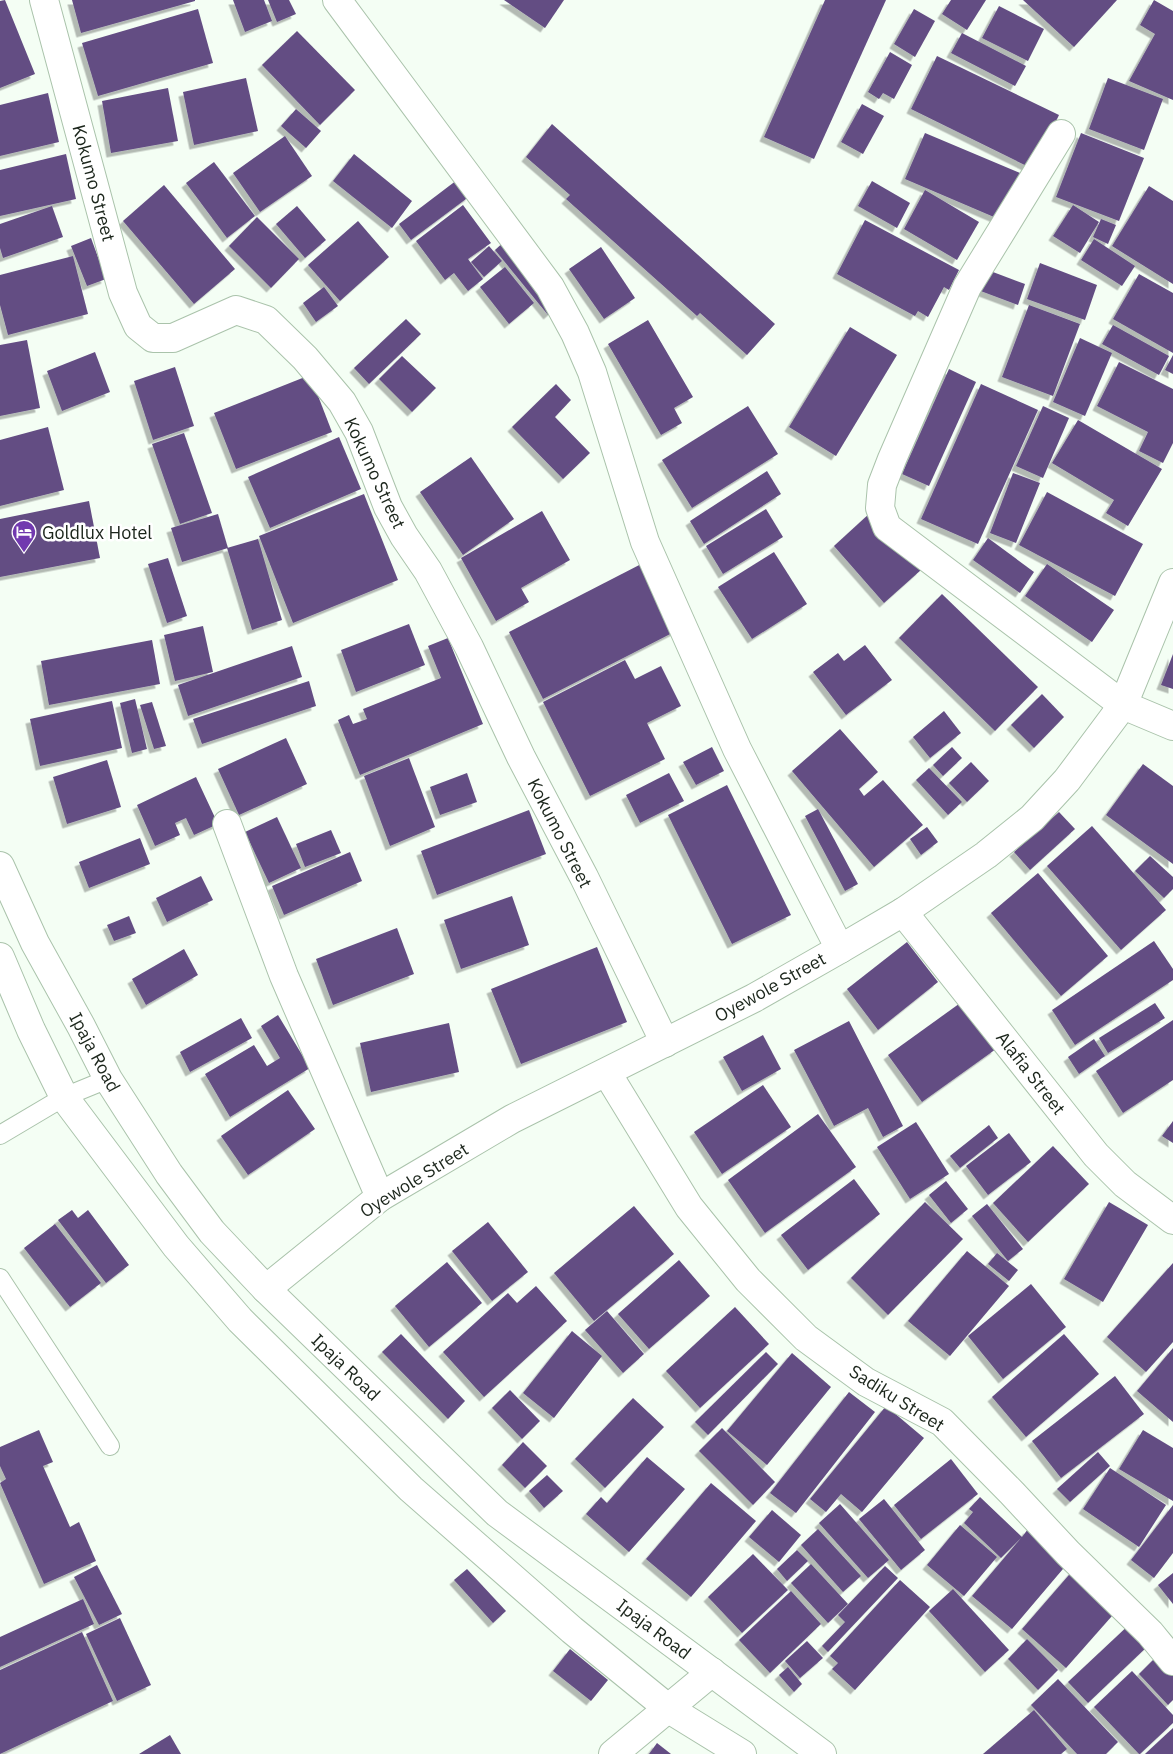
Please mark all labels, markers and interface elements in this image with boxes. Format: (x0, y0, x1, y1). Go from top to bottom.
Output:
street label: Kokumo Street (67, 122, 121, 244)
street label: Kokumo Street (339, 414, 411, 532)
hotel icon: Goldlux Hotel (11, 519, 37, 553)
place label: Goldlux Hotel (42, 521, 152, 544)
street label: Kokumo Street (523, 774, 597, 892)
street label: Oyewole Street (710, 947, 830, 1027)
street label: Ipaja Road (64, 1008, 126, 1096)
street label: Alafia Street (991, 1027, 1071, 1119)
street label: Oyewole Street (355, 1137, 473, 1223)
street label: Ipaja Road (307, 1329, 385, 1405)
street label: Sadiku Street (845, 1360, 949, 1436)
street label: Ipaja Road (612, 1594, 696, 1664)

